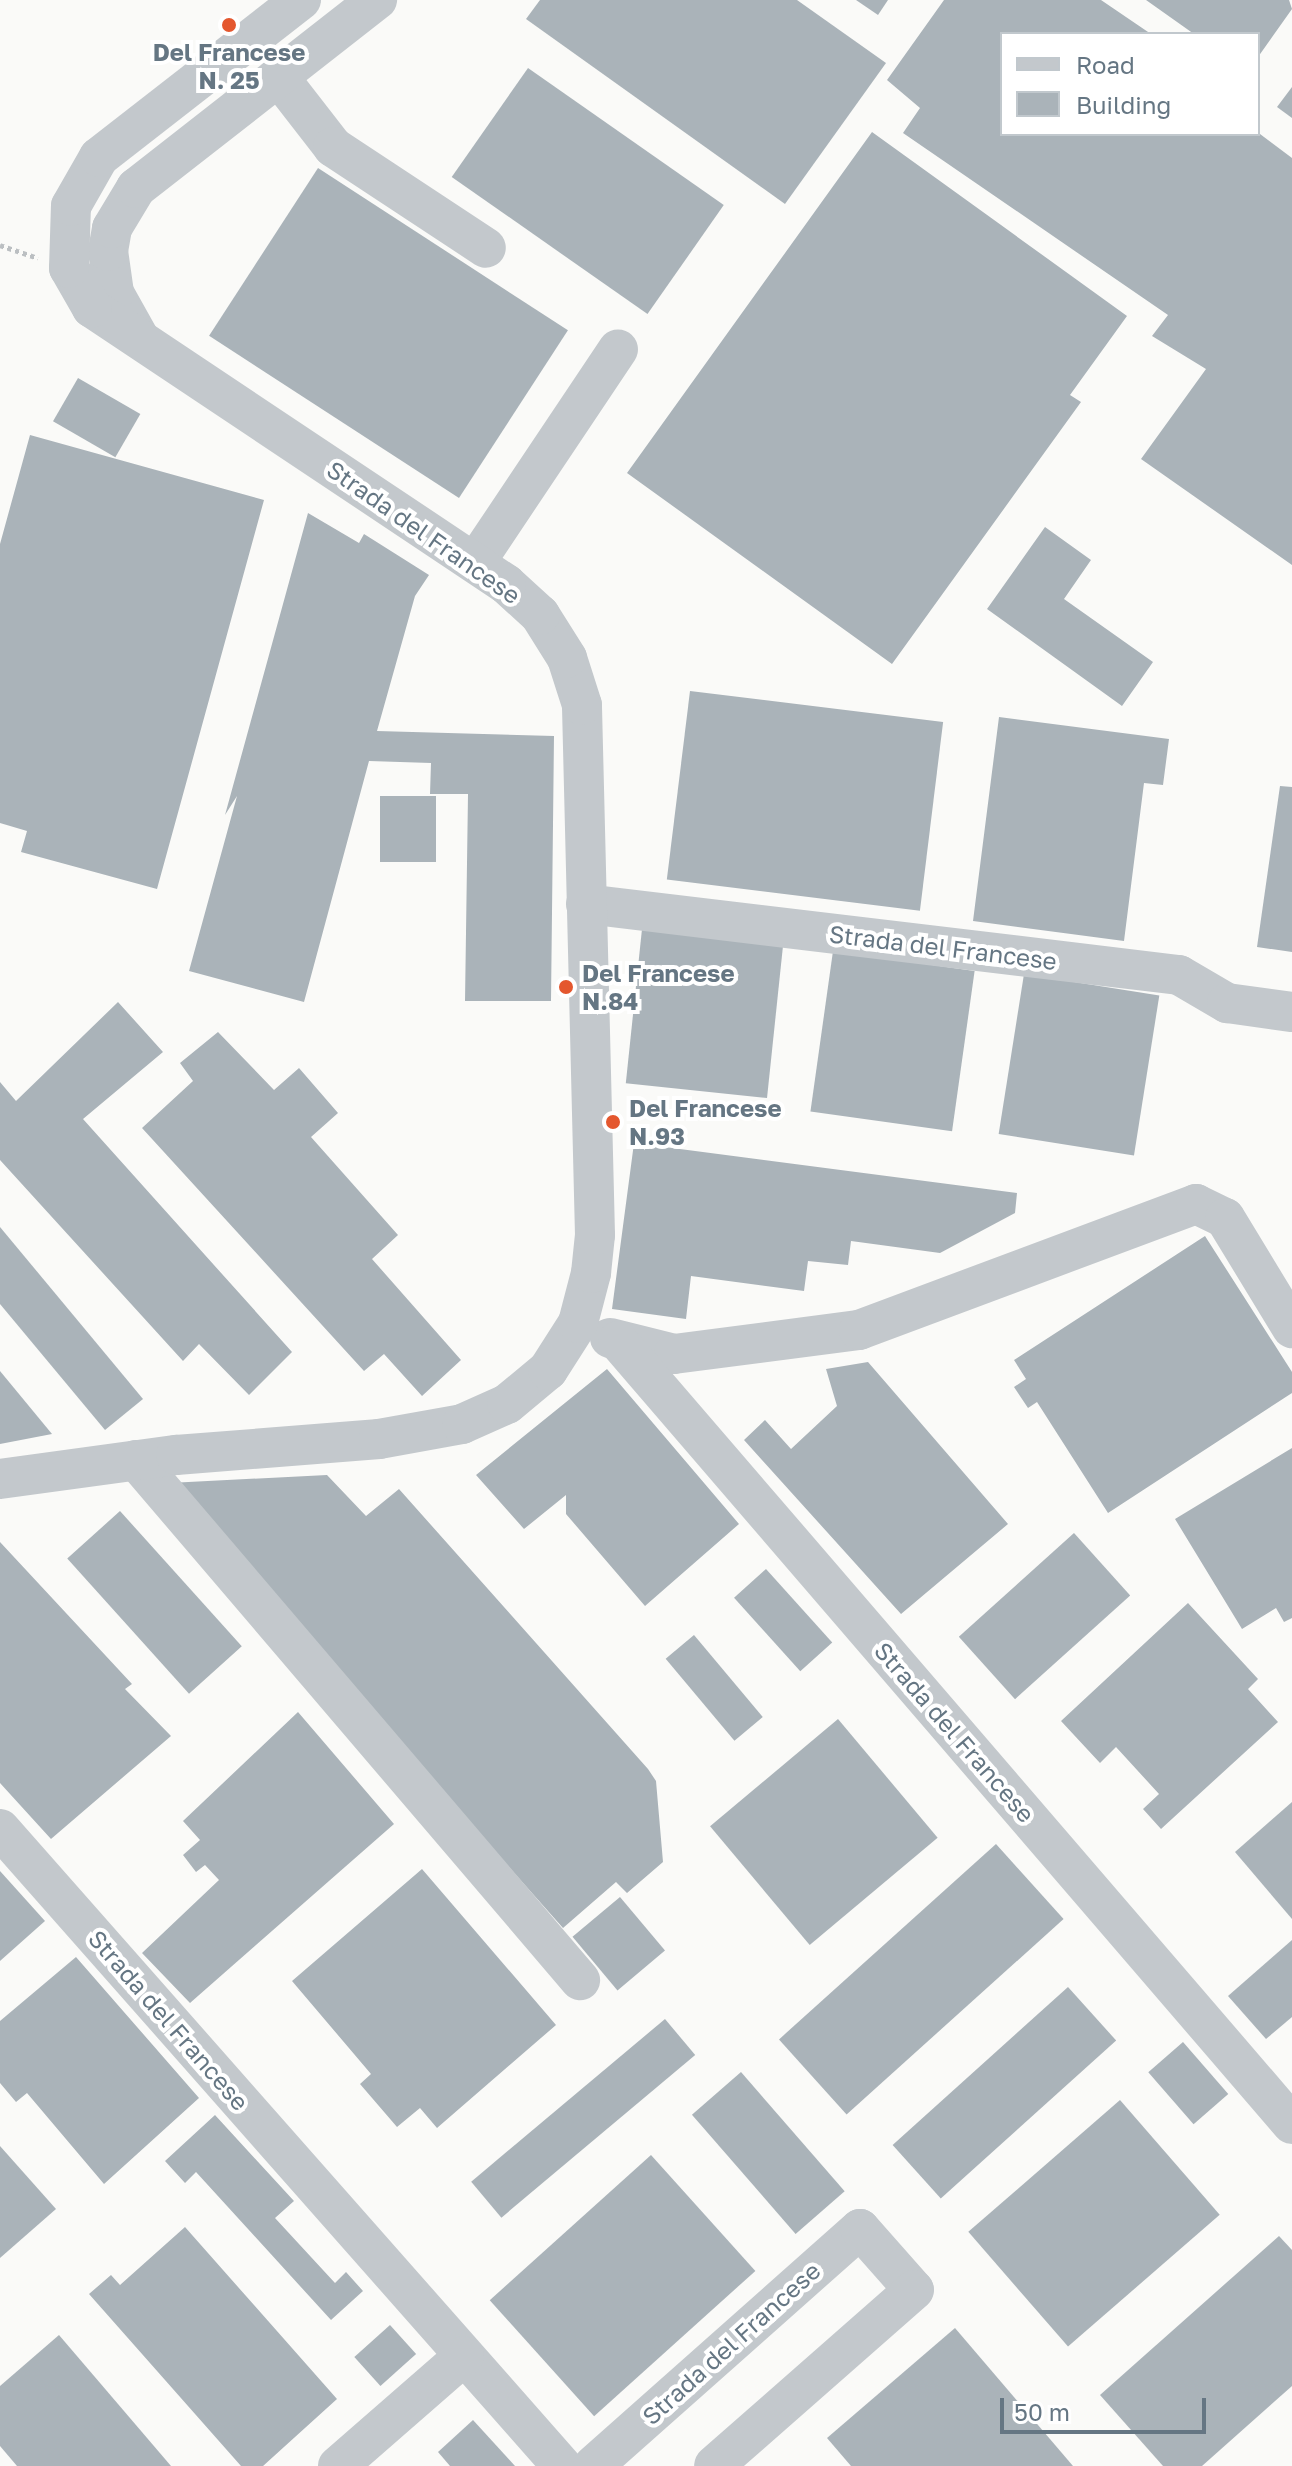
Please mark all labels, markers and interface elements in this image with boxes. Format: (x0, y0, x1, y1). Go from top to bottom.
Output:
marker: Del Francese N. 25 (220, 16, 238, 34)
legend (1000, 32, 1260, 136)
place label: Del Francese N. 25 (153, 38, 305, 94)
text: Road (1076, 50, 1135, 79)
text: Building (1076, 90, 1171, 119)
street label: Strada del Francese (322, 454, 526, 610)
street label: Strada del Francese (827, 919, 1059, 975)
place label: Del Francese N.84 (582, 959, 735, 1015)
marker: Del Francese N.84 (557, 978, 575, 996)
place label: Del Francese N.93 (629, 1094, 782, 1150)
marker: Del Francese N.93 (604, 1113, 622, 1131)
street label: Strada del Francese (869, 1636, 1041, 1828)
street label: Strada del Francese (83, 1924, 255, 2116)
street label: Strada del Francese (636, 2256, 826, 2430)
scale bar (1004, 2382, 1210, 2432)
text: 50 m (1014, 2397, 1070, 2426)

